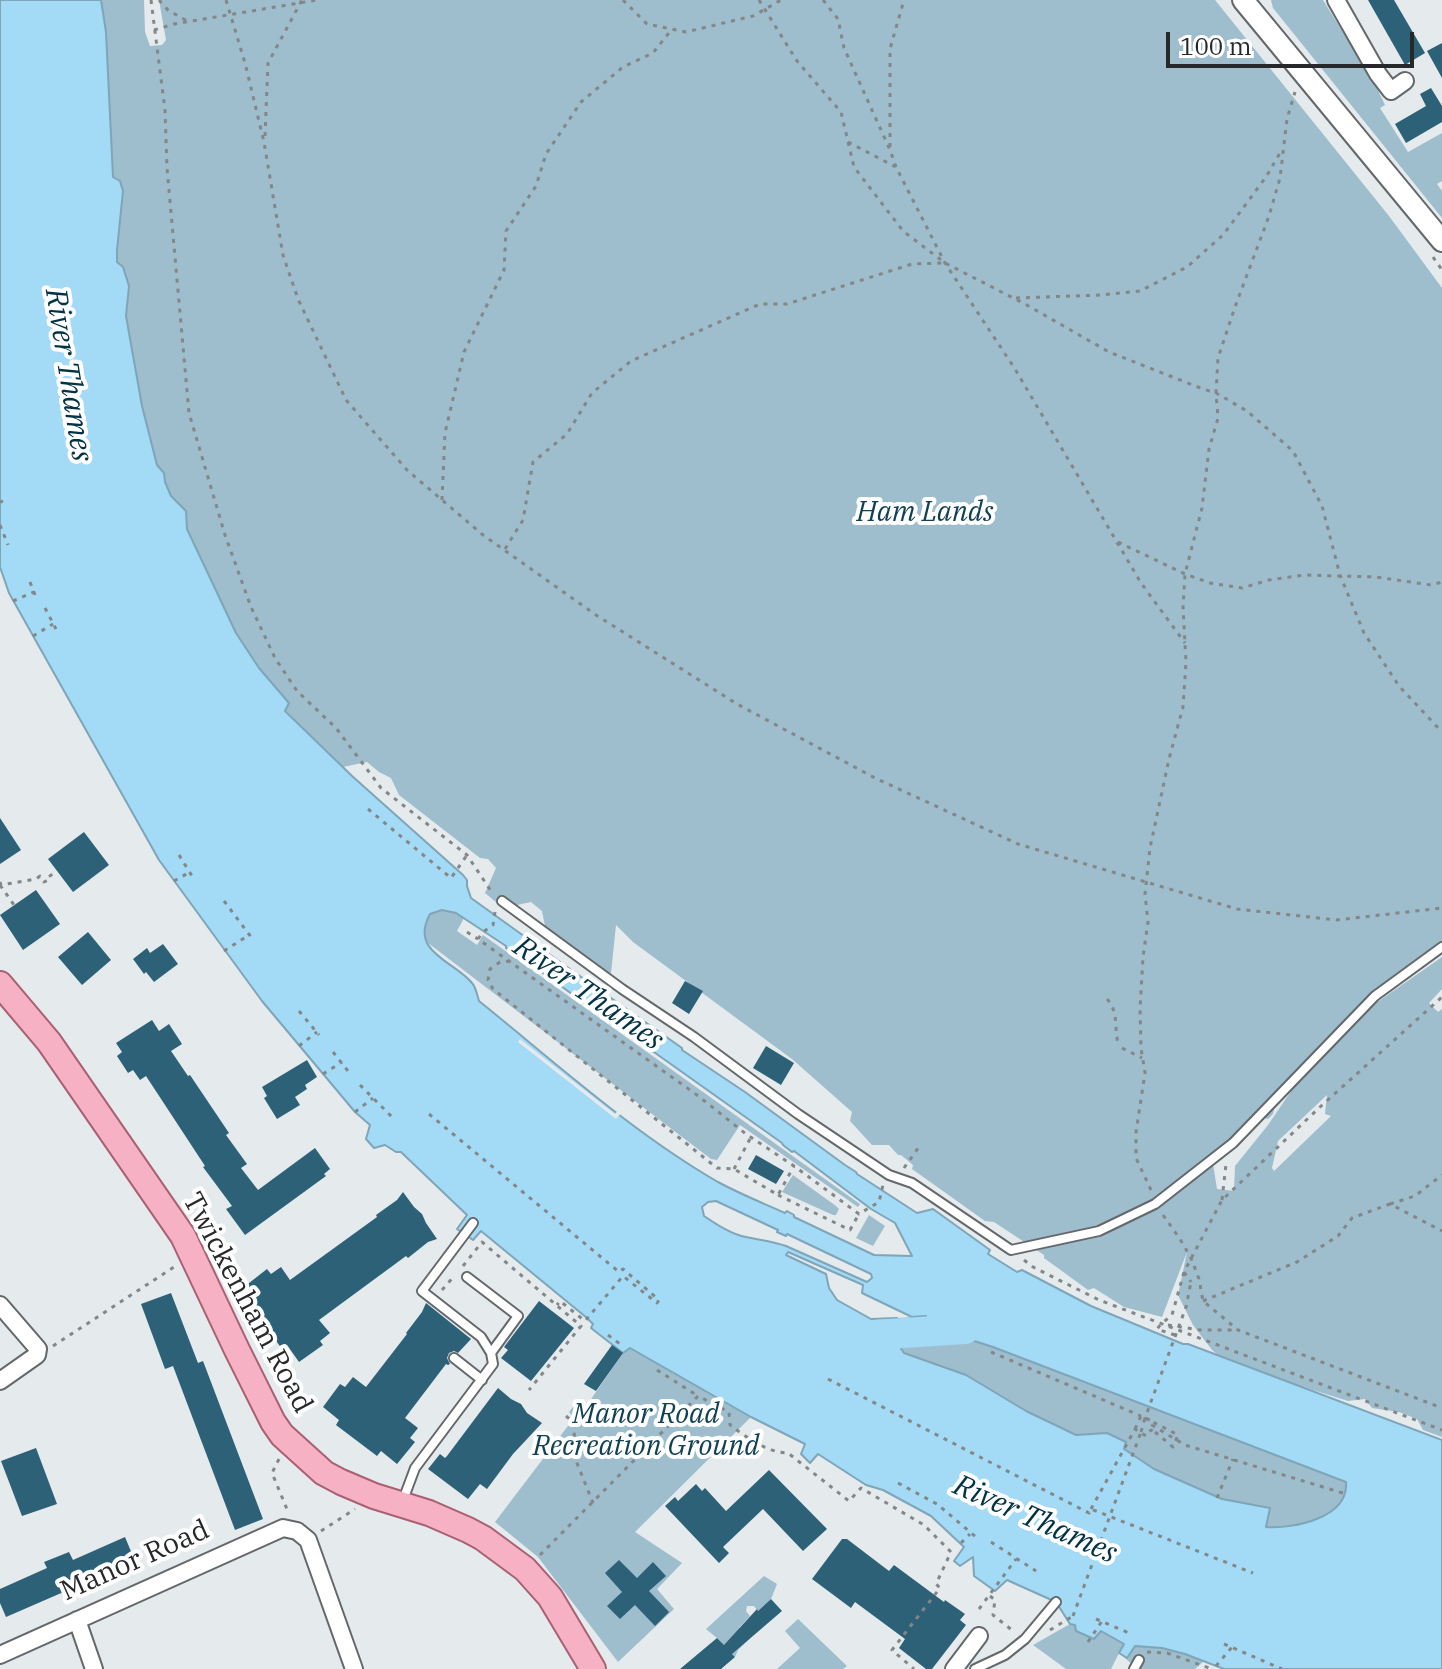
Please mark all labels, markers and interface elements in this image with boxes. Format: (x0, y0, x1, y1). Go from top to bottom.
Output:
scale bar (1170, 16, 1418, 66)
text: 100 m (1180, 30, 1252, 62)
water label: River Thames (37, 286, 99, 464)
park label: Ham Lands (857, 496, 993, 530)
water label: River Thames (506, 929, 670, 1059)
street label: Twickenham Road (175, 1187, 319, 1419)
park label: Manor Road Recreation Ground (533, 1398, 759, 1464)
water label: River Thames (948, 1468, 1122, 1572)
street label: Manor Road (56, 1513, 214, 1609)

